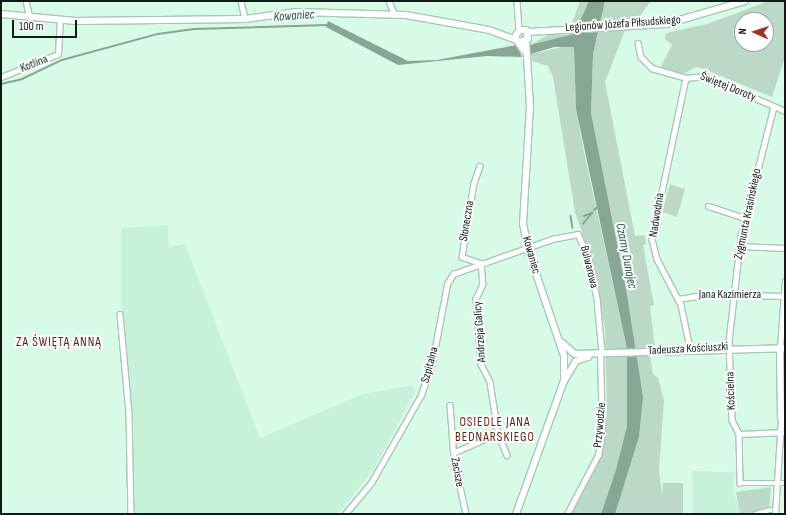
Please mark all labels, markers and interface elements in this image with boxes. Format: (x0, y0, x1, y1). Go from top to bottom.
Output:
water label: Kowaniec (273, 7, 315, 25)
scale bar (14, 12, 79, 38)
north arrow (734, 12, 774, 52)
street label: Legionów Józefa Piłsudskiego (565, 13, 681, 35)
text: 100 m (19, 19, 44, 34)
text: N (736, 28, 749, 35)
street label: Kotlina (18, 52, 50, 76)
street label: Świętej Doroty (698, 69, 758, 105)
street label: Zygmunta Krasińskiego (731, 167, 765, 261)
street label: Nadwodnia (646, 192, 668, 238)
street label: Słoneczna (457, 200, 477, 242)
water label: Czarny Dunajec (612, 222, 640, 290)
street label: Kowaniec (519, 235, 543, 275)
street label: Bulwarowa (577, 244, 601, 290)
street label: Jana Kazimierza (699, 288, 761, 302)
street label: Andrzeja Galicy (471, 301, 489, 363)
district label: ZA ŚWIĘTĄ ANNĄ (16, 334, 102, 350)
street label: Tadeusza Kościuszki (647, 340, 729, 358)
street label: Szpitalna (418, 345, 442, 385)
street label: Kościelna (723, 372, 739, 410)
street label: Przywodzie (591, 402, 609, 448)
district label: OSIEDLE JANA BEDNARSKIEGO (455, 415, 535, 446)
street label: Zacisze (447, 456, 467, 488)

